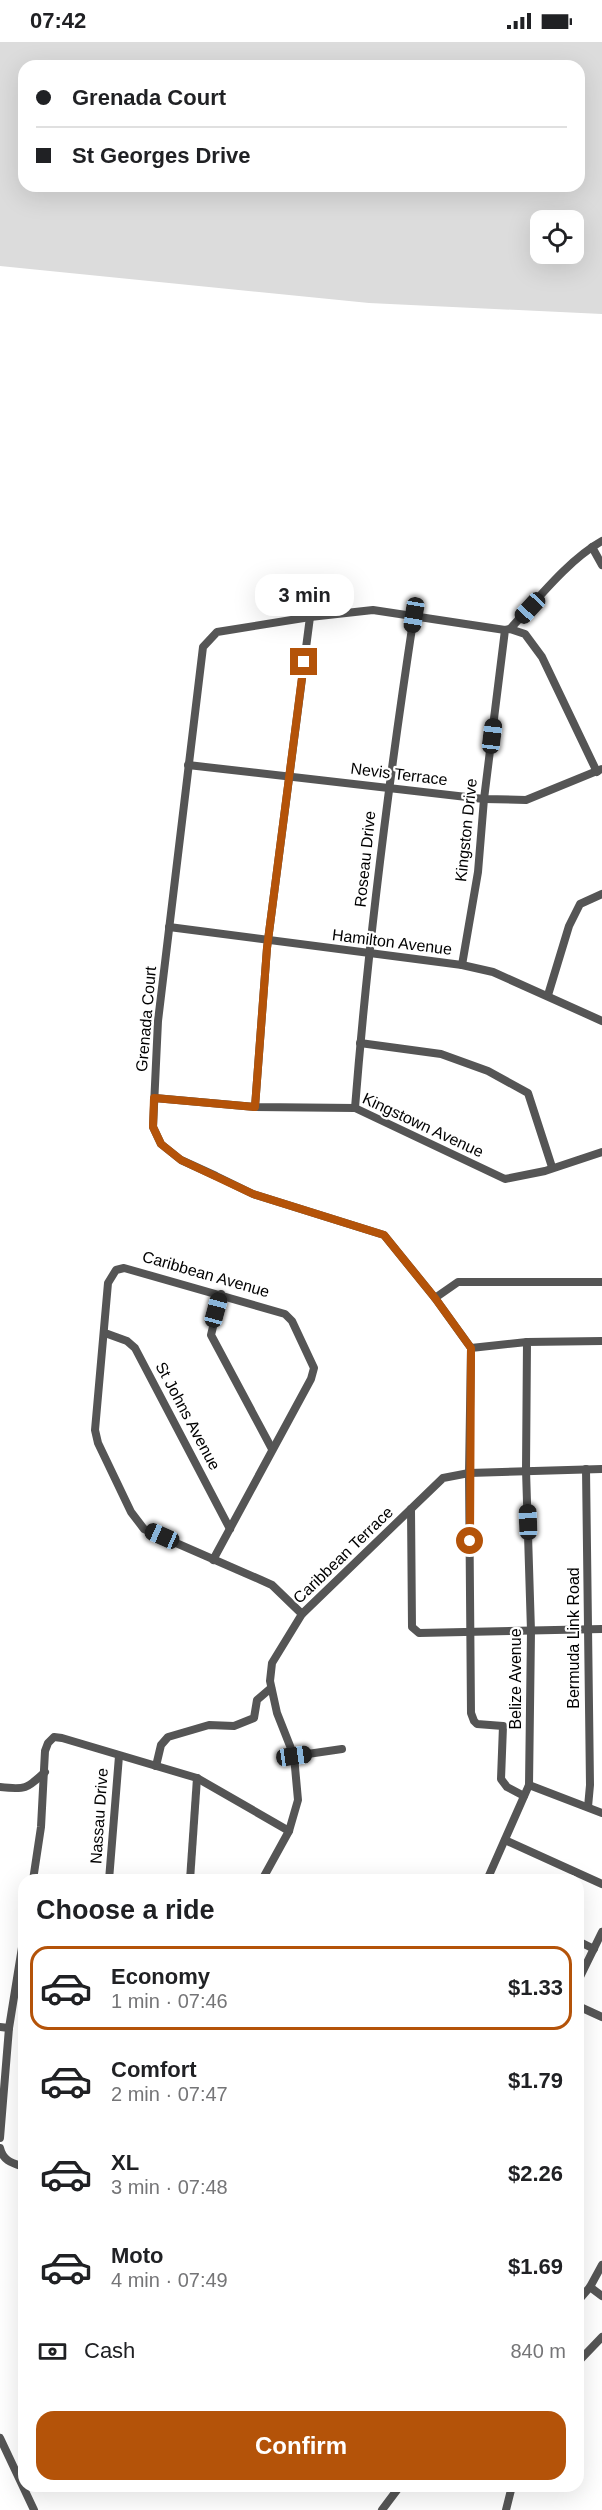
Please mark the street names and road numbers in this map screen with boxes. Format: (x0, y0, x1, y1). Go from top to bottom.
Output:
street label: Nevis Terrace (350, 760, 449, 788)
street label: Kingston Drive (452, 777, 480, 883)
street label: Roseau Drive (351, 810, 379, 908)
street label: Hamilton Avenue (331, 926, 453, 958)
street label: Grenada Court (133, 965, 159, 1072)
street label: Kingstown Avenue (360, 1090, 486, 1161)
street label: Caribbean Avenue (141, 1248, 272, 1300)
street label: St Johns Avenue (152, 1359, 224, 1473)
street label: Caribbean Terrace (290, 1503, 396, 1607)
street label: Bermuda Link Road (565, 1567, 582, 1709)
street label: Belize Avenue (507, 1628, 524, 1730)
street label: Nassau Drive (87, 1767, 111, 1864)

